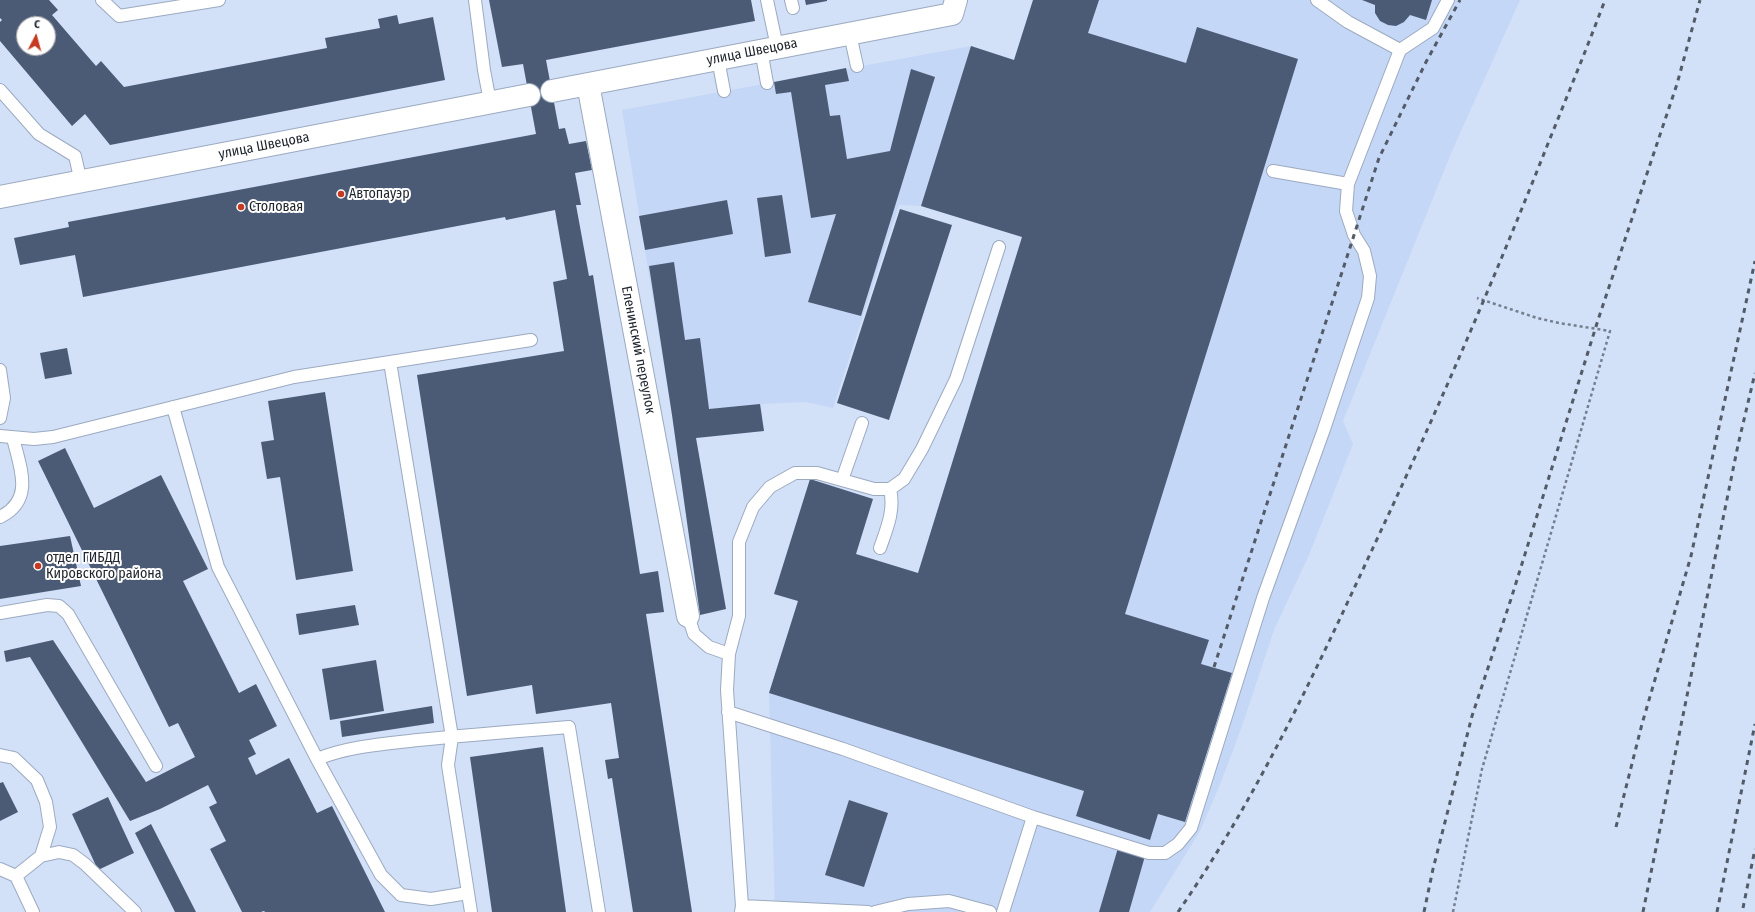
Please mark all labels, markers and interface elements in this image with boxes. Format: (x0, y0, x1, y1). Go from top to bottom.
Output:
north arrow (16, 16, 56, 56)
text: С (34, 18, 41, 31)
street label: улица Швецова (705, 35, 799, 69)
street label: улица Швецова (217, 129, 311, 163)
place label: Автопауэр (349, 186, 410, 202)
marker: Автопауэр (336, 189, 346, 199)
place label: Столовая (249, 199, 303, 215)
marker: Столовая (236, 202, 246, 212)
street label: Еленинский переулок (617, 285, 659, 415)
place label: отдел ГИБДД Кировского района (46, 550, 162, 582)
marker: отдел ГИБДД Кировского района (33, 561, 43, 571)

